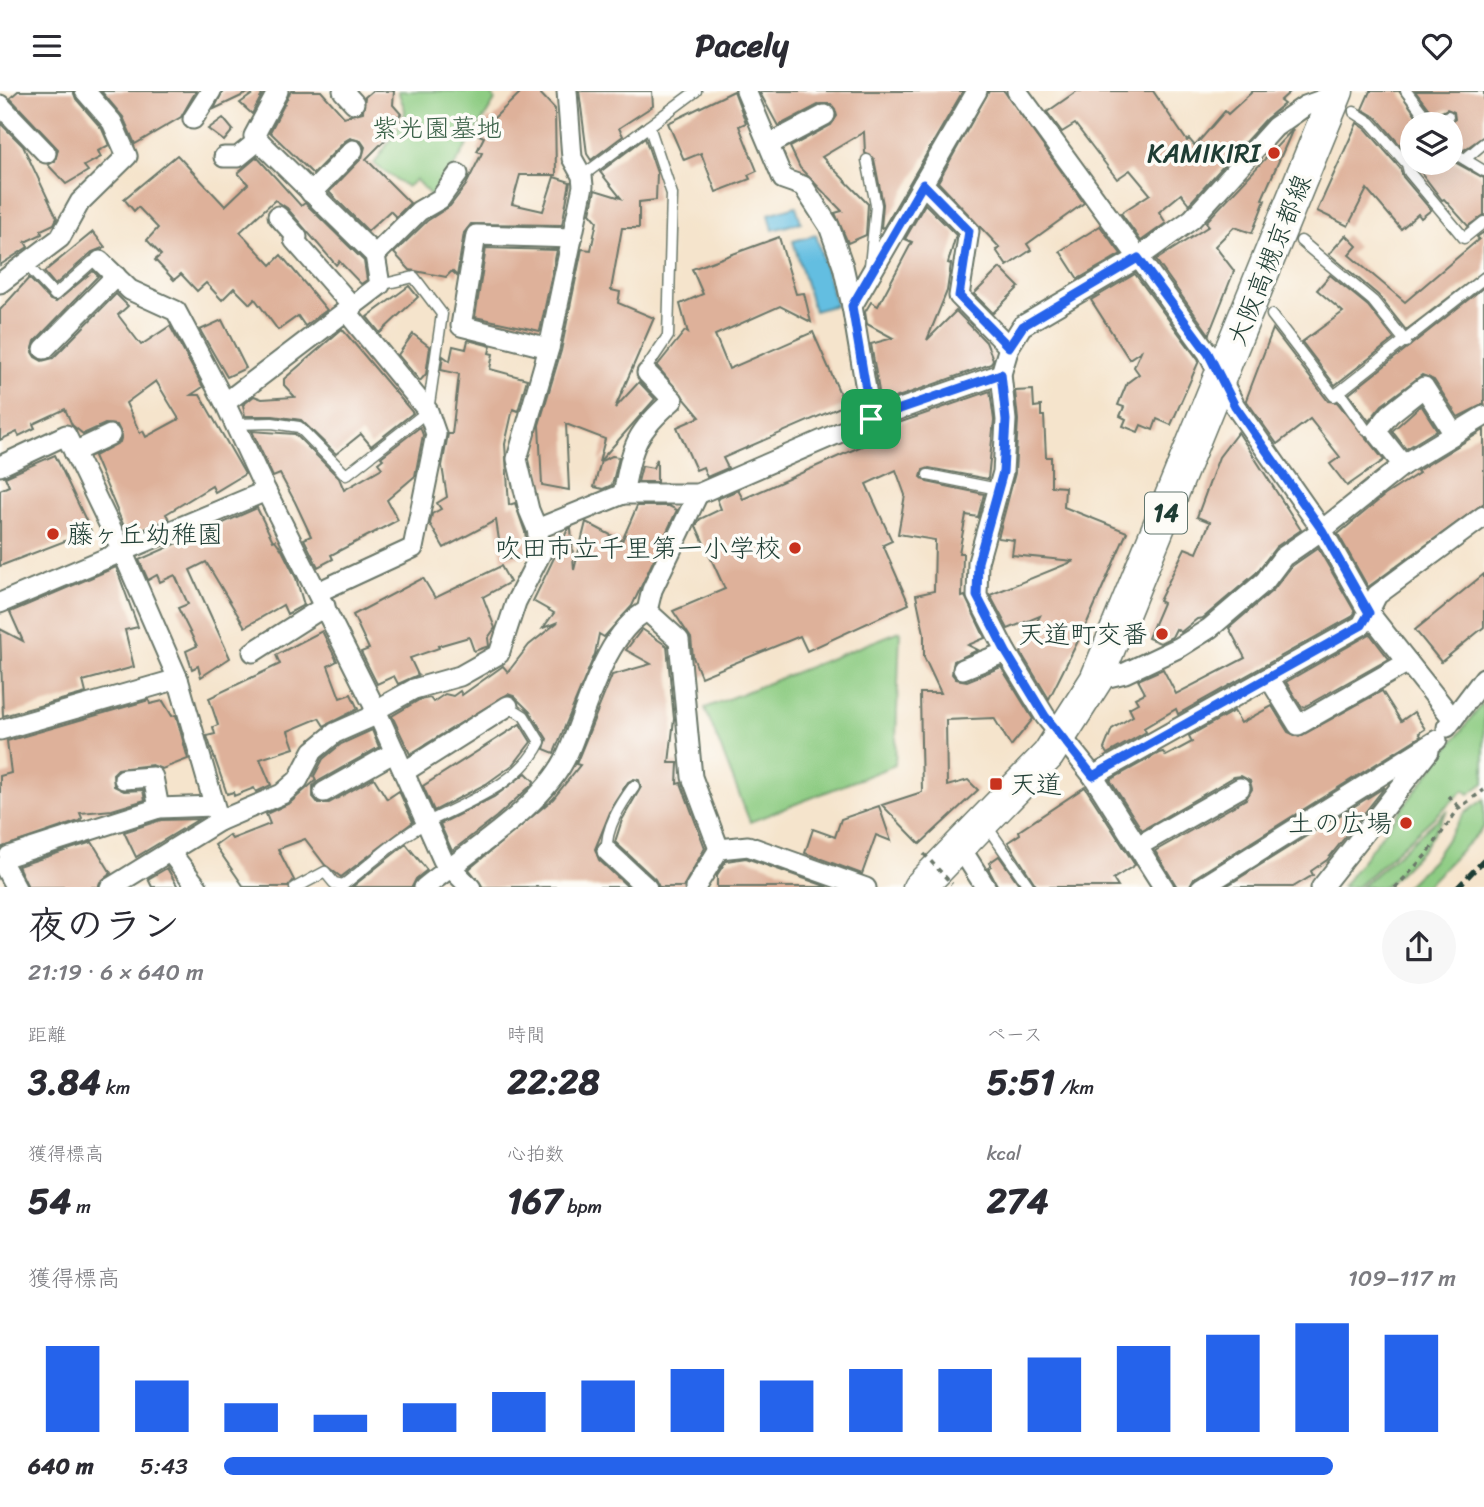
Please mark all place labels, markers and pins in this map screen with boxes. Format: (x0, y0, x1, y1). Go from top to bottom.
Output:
place label: KAMIKIRI (1147, 130, 1262, 176)
marker: KAMIKIRI (1266, 145, 1282, 161)
pin (841, 389, 901, 449)
place label: 藤ヶ丘幼稚園 (67, 511, 223, 557)
place label: 吹田市立千里第一小学校 (495, 525, 781, 571)
marker: 藤ヶ丘幼稚園 (45, 526, 61, 542)
marker: 吹田市立千里第一小学校 (787, 540, 803, 556)
place label: 天道町交番 (1018, 611, 1148, 657)
marker: 天道町交番 (1154, 626, 1170, 642)
place label: 天道 (1010, 761, 1062, 807)
marker: 天道 (988, 776, 1004, 792)
place label: 土の広場 (1288, 800, 1392, 846)
marker: 土の広場 (1398, 815, 1414, 831)

